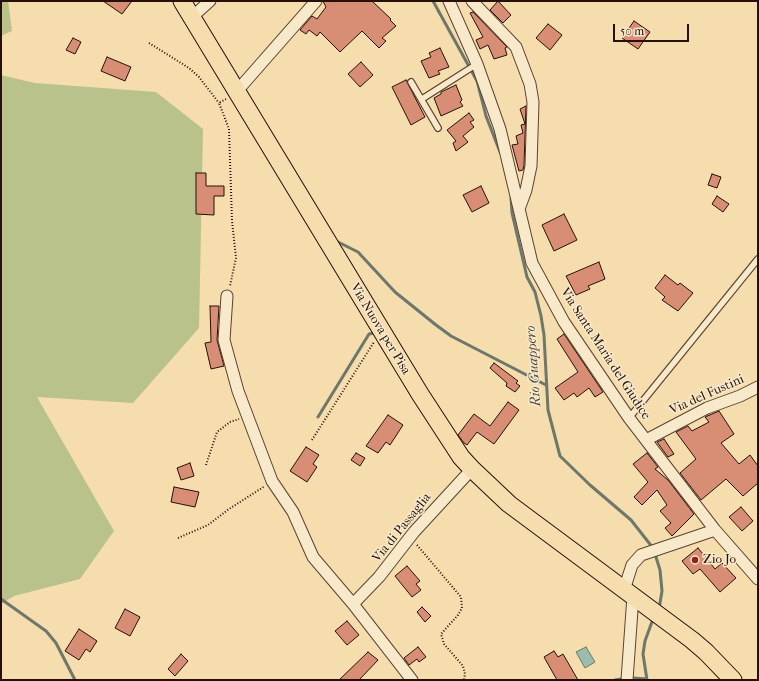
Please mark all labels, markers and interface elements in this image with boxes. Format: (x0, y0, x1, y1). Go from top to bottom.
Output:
scale bar (615, 16, 691, 42)
text: 50 m (620, 24, 644, 38)
street label: Via Nuova per Pisa (347, 280, 413, 378)
street label: Via Santa Maria del Giudice (557, 285, 653, 423)
water label: Rio Guappero (523, 325, 545, 407)
street label: Via del Fustini (667, 372, 747, 418)
street label: Via di Passaglia (369, 490, 435, 566)
place label: Zio Jo (703, 552, 736, 568)
marker: Zio Jo (690, 555, 700, 565)

